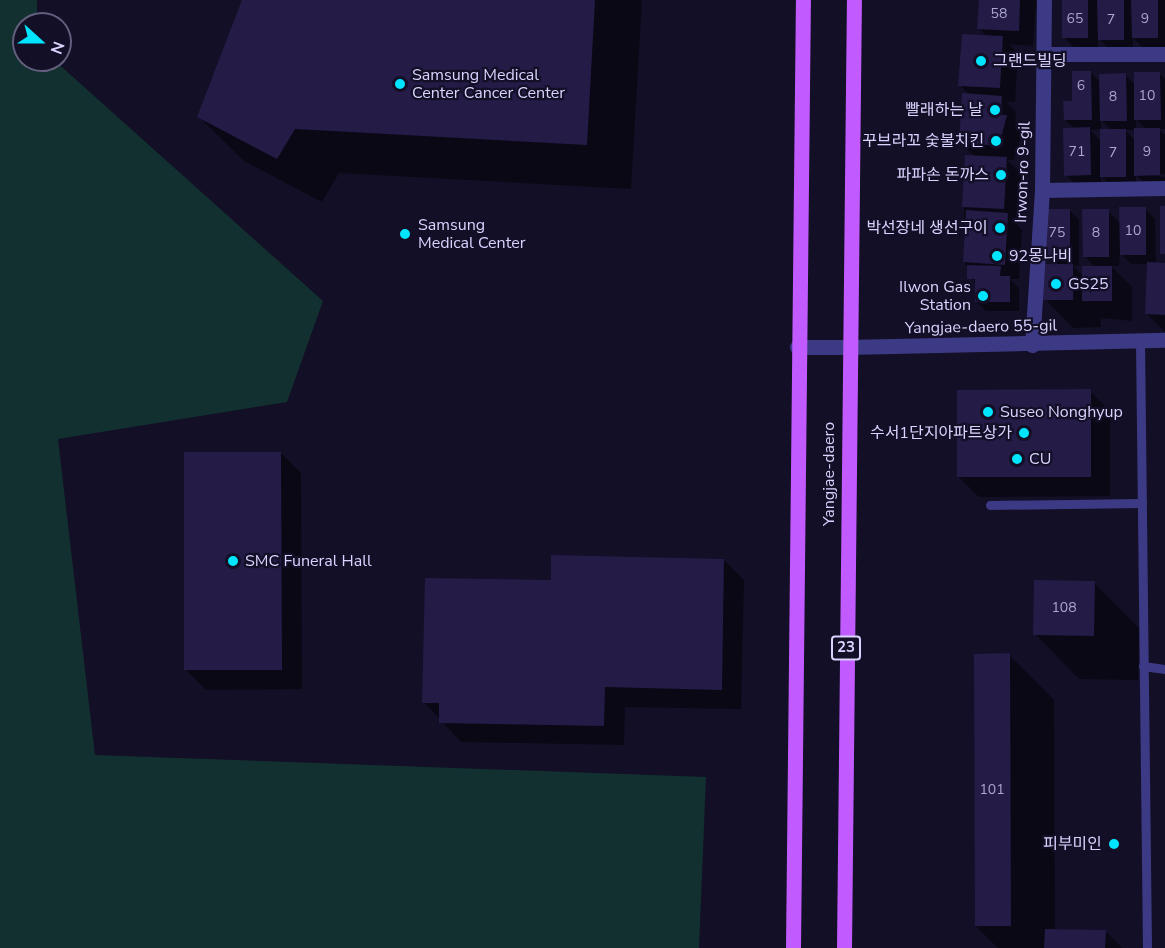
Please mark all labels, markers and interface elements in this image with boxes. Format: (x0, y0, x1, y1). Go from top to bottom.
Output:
house number: 58 (991, 6, 1007, 22)
house number: 65 (1067, 11, 1083, 27)
house number: 9 (1141, 11, 1149, 27)
north arrow (12, 12, 72, 72)
house number: 7 (1107, 12, 1115, 28)
text: N (45, 38, 69, 57)
place label: 그랜드빌딩 (993, 51, 1067, 71)
marker: 그랜드빌딩 (974, 54, 988, 68)
place label: Samsung Medical Center Cancer Center (412, 65, 565, 103)
marker: Samsung Medical Center Cancer Center (393, 77, 407, 91)
house number: 6 (1077, 78, 1085, 94)
house number: 10 (1139, 88, 1155, 104)
house number: 8 (1109, 89, 1117, 105)
place label: 빨래하는 날 (905, 100, 983, 120)
marker: 빨래하는 날 (988, 103, 1002, 117)
street label: Irwon-ro 9-gil (1012, 121, 1034, 223)
place label: 꾸브라꼬 숯불치킨 (862, 131, 984, 151)
marker: 꾸브라꼬 숯불치킨 (989, 134, 1003, 148)
house number: 71 (1069, 144, 1085, 160)
house number: 9 (1143, 144, 1151, 160)
house number: 7 (1109, 145, 1117, 161)
place label: 파파손 돈까스 (897, 165, 989, 185)
marker: 파파손 돈까스 (994, 168, 1008, 182)
place label: Samsung Medical Center (418, 215, 525, 253)
place label: 박선장네 생선구이 (866, 218, 988, 238)
marker: 박선장네 생선구이 (993, 221, 1007, 235)
house number: 10 (1125, 223, 1141, 239)
marker: Samsung Medical Center (396, 225, 414, 243)
house number: 75 (1049, 225, 1065, 241)
house number: 8 (1092, 225, 1100, 241)
place label: 92몽나비 (1009, 246, 1072, 266)
marker: 92몽나비 (990, 249, 1004, 263)
place label: GS25 (1068, 274, 1109, 294)
place label: Ilwon Gas Station (899, 277, 971, 315)
marker: GS25 (1049, 277, 1063, 291)
marker: Ilwon Gas Station (976, 289, 990, 303)
street label: Yangjae-daero 55-gil (905, 316, 1057, 338)
place label: Suseo Nonghyup (1000, 402, 1123, 422)
marker: Suseo Nonghyup (981, 405, 995, 419)
street label: Yangjae-daero (819, 422, 839, 526)
place label: 수서1단지아파트상가 (870, 423, 1012, 443)
marker: 수서1단지아파트상가 (1017, 426, 1031, 440)
place label: CU (1029, 449, 1051, 469)
marker: CU (1010, 452, 1024, 466)
place label: SMC Funeral Hall (245, 551, 372, 571)
marker: SMC Funeral Hall (226, 554, 240, 568)
house number: 108 (1051, 600, 1077, 616)
road number: 23 (831, 636, 861, 660)
house number: 101 (979, 782, 1005, 798)
place label: 피부미인 (1043, 834, 1102, 854)
marker: 피부미인 (1107, 837, 1121, 851)

